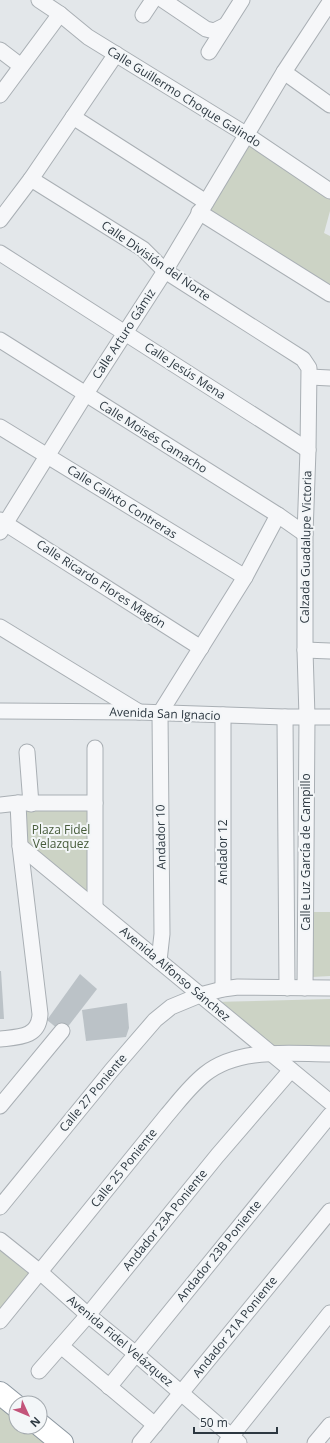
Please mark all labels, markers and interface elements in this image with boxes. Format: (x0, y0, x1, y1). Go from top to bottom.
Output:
street label: Calle Guillermo Choque Galindo (104, 42, 264, 151)
street label: Calle División del Norte (98, 216, 215, 305)
street label: Calle Arturo Gámiz (88, 285, 159, 382)
street label: Calle Jesús Mena (141, 338, 229, 403)
street label: Calle Moisés Camacho (96, 396, 211, 477)
street label: Calle Calixto Contreras (64, 461, 181, 542)
street label: Calzada Guadalupe Victoria (296, 470, 315, 624)
street label: Calle Ricardo Flores Magón (33, 535, 169, 632)
street label: Avenida San Ignacio (109, 703, 221, 724)
street label: Calle Luz García de Campillo (297, 773, 314, 931)
street label: Andador 10 (151, 804, 170, 870)
street label: Andador 12 (214, 819, 231, 885)
park label: Plaza Fidel Velazquez (32, 821, 90, 852)
street label: Avenida Alfonso Sánchez (117, 922, 234, 1025)
street label: Calle 27 Poniente (55, 1050, 130, 1135)
street label: Calle 25 Poniente (87, 1124, 161, 1211)
street label: Andador 23A Poniente (118, 1165, 211, 1274)
street label: Andador 23B Poniente (172, 1196, 265, 1305)
street label: Andador 21A Poniente (188, 1272, 281, 1381)
street label: Avenida Fidel Velázquez (64, 1291, 177, 1390)
north arrow (8, 1395, 48, 1435)
scale bar (194, 1409, 277, 1435)
text: N (27, 1414, 44, 1431)
text: 50 m (200, 1414, 228, 1431)

